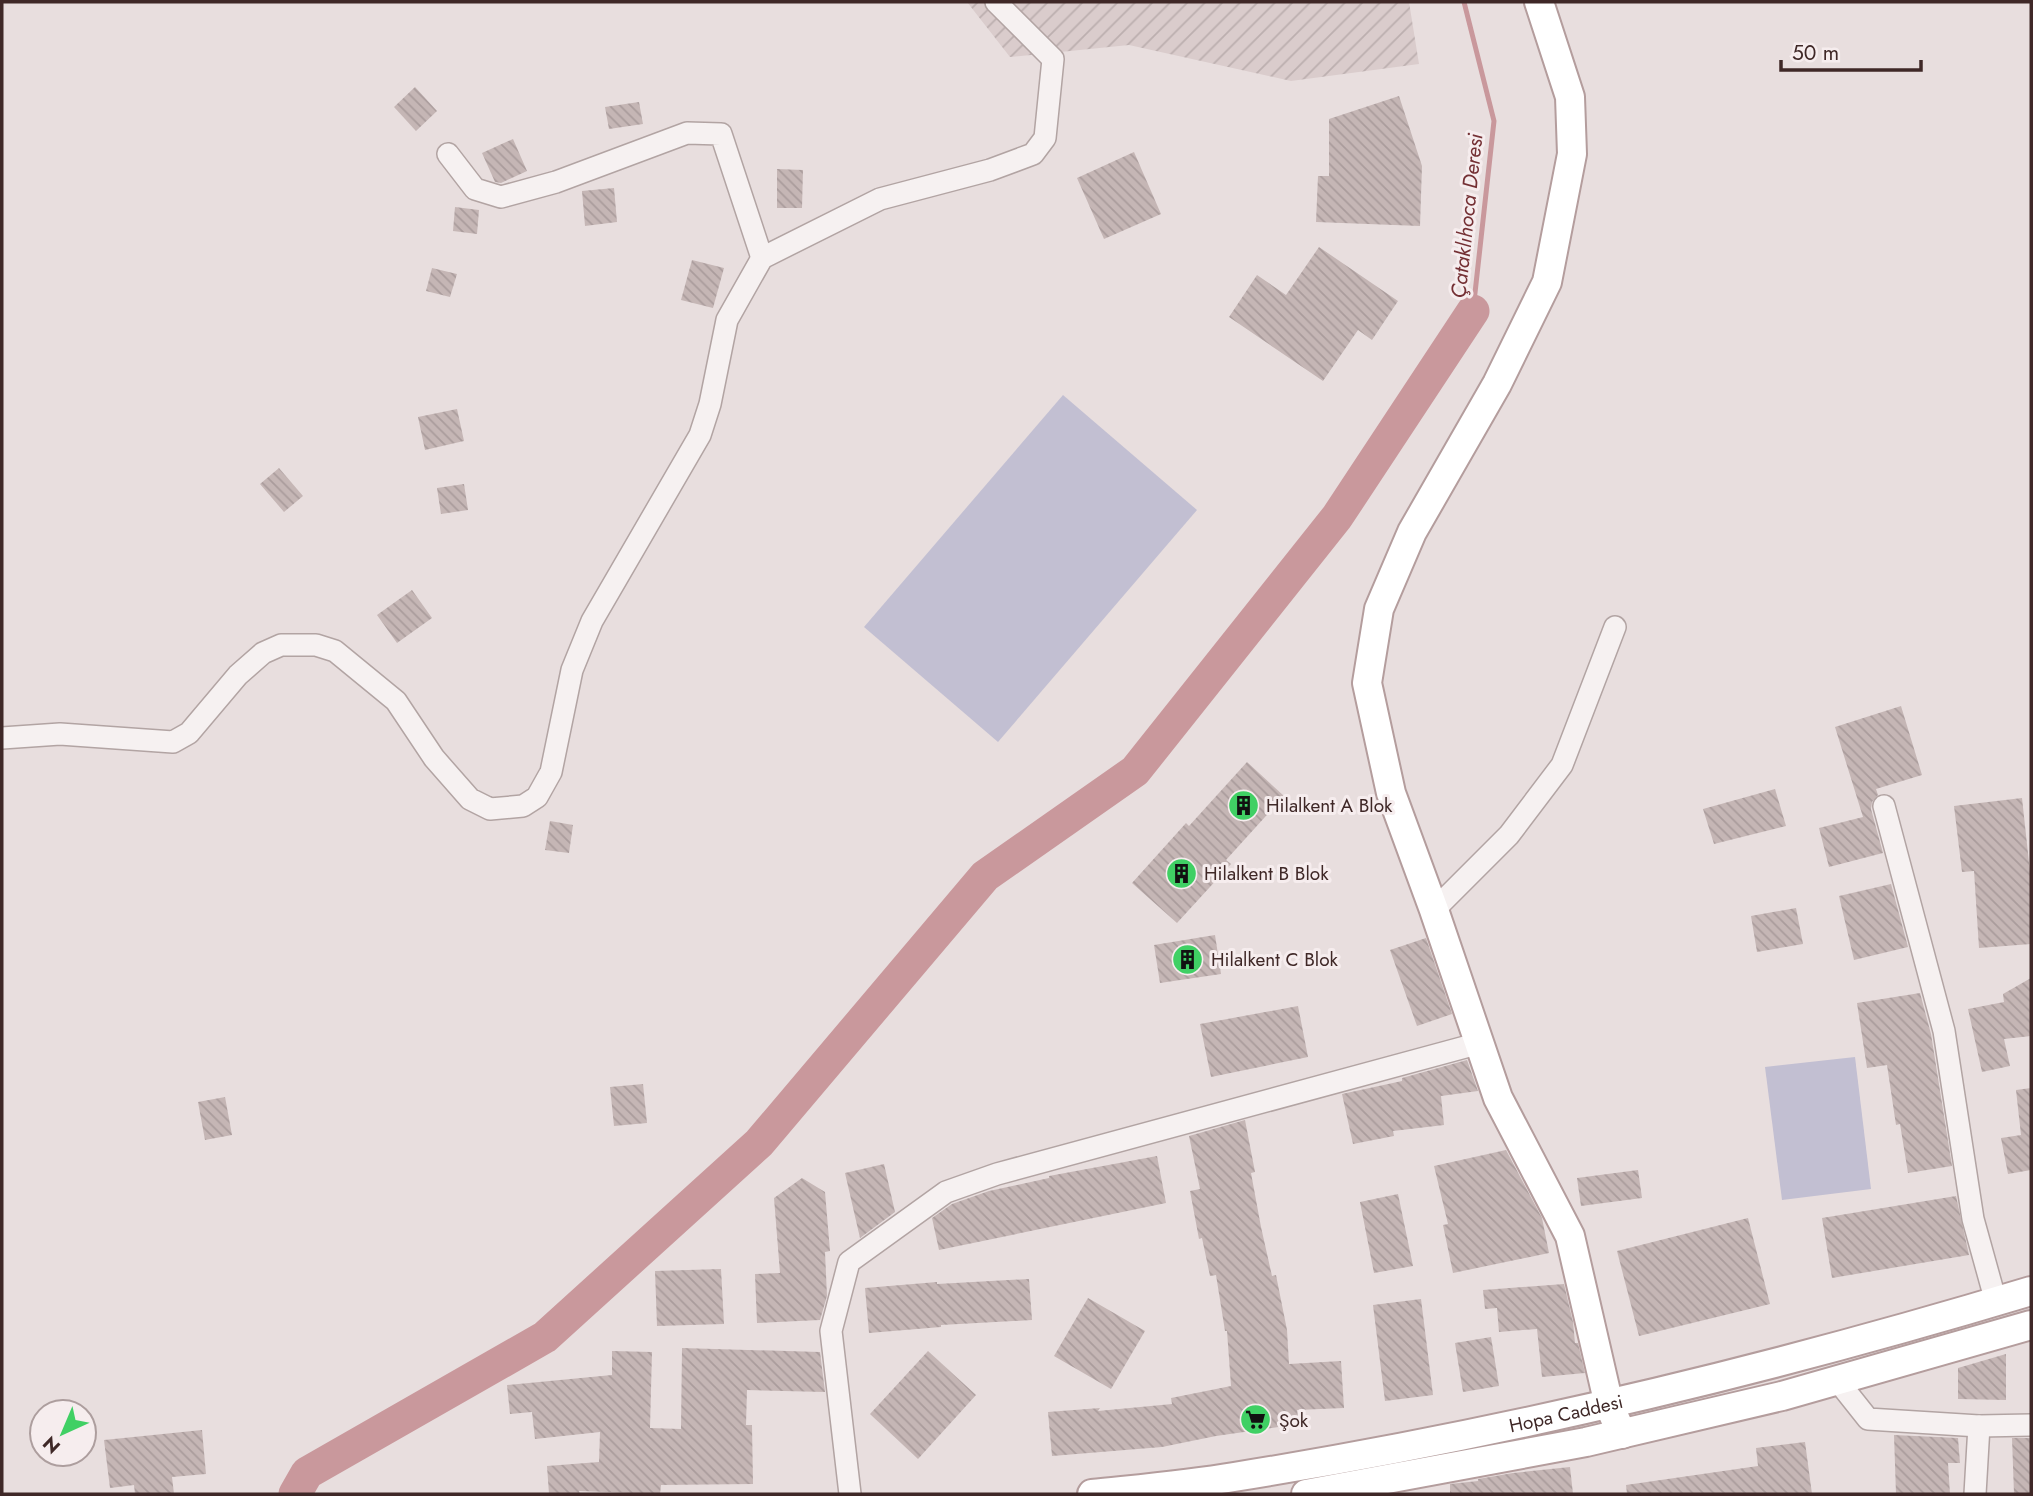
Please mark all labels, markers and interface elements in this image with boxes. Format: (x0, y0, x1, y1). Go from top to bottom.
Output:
scale bar (1781, 28, 1921, 72)
text: 50 m (1792, 38, 1839, 68)
water label: Çataklıhoca Deresi (1443, 131, 1491, 300)
building icon: Hilalkent A Blok (1226, 788, 1260, 822)
place label: Hilalkent A Blok (1266, 792, 1393, 819)
building icon: Hilalkent B Blok (1164, 856, 1198, 890)
place label: Hilalkent B Blok (1204, 860, 1329, 887)
building icon: Hilalkent C Blok (1171, 942, 1205, 976)
place label: Hilalkent C Blok (1211, 946, 1339, 973)
street label: Hopa Caddesi (1507, 1388, 1626, 1439)
north arrow (28, 1398, 98, 1468)
supermarket icon: Şok (1239, 1403, 1273, 1437)
place label: Şok (1279, 1407, 1309, 1434)
text: N (37, 1430, 66, 1460)

